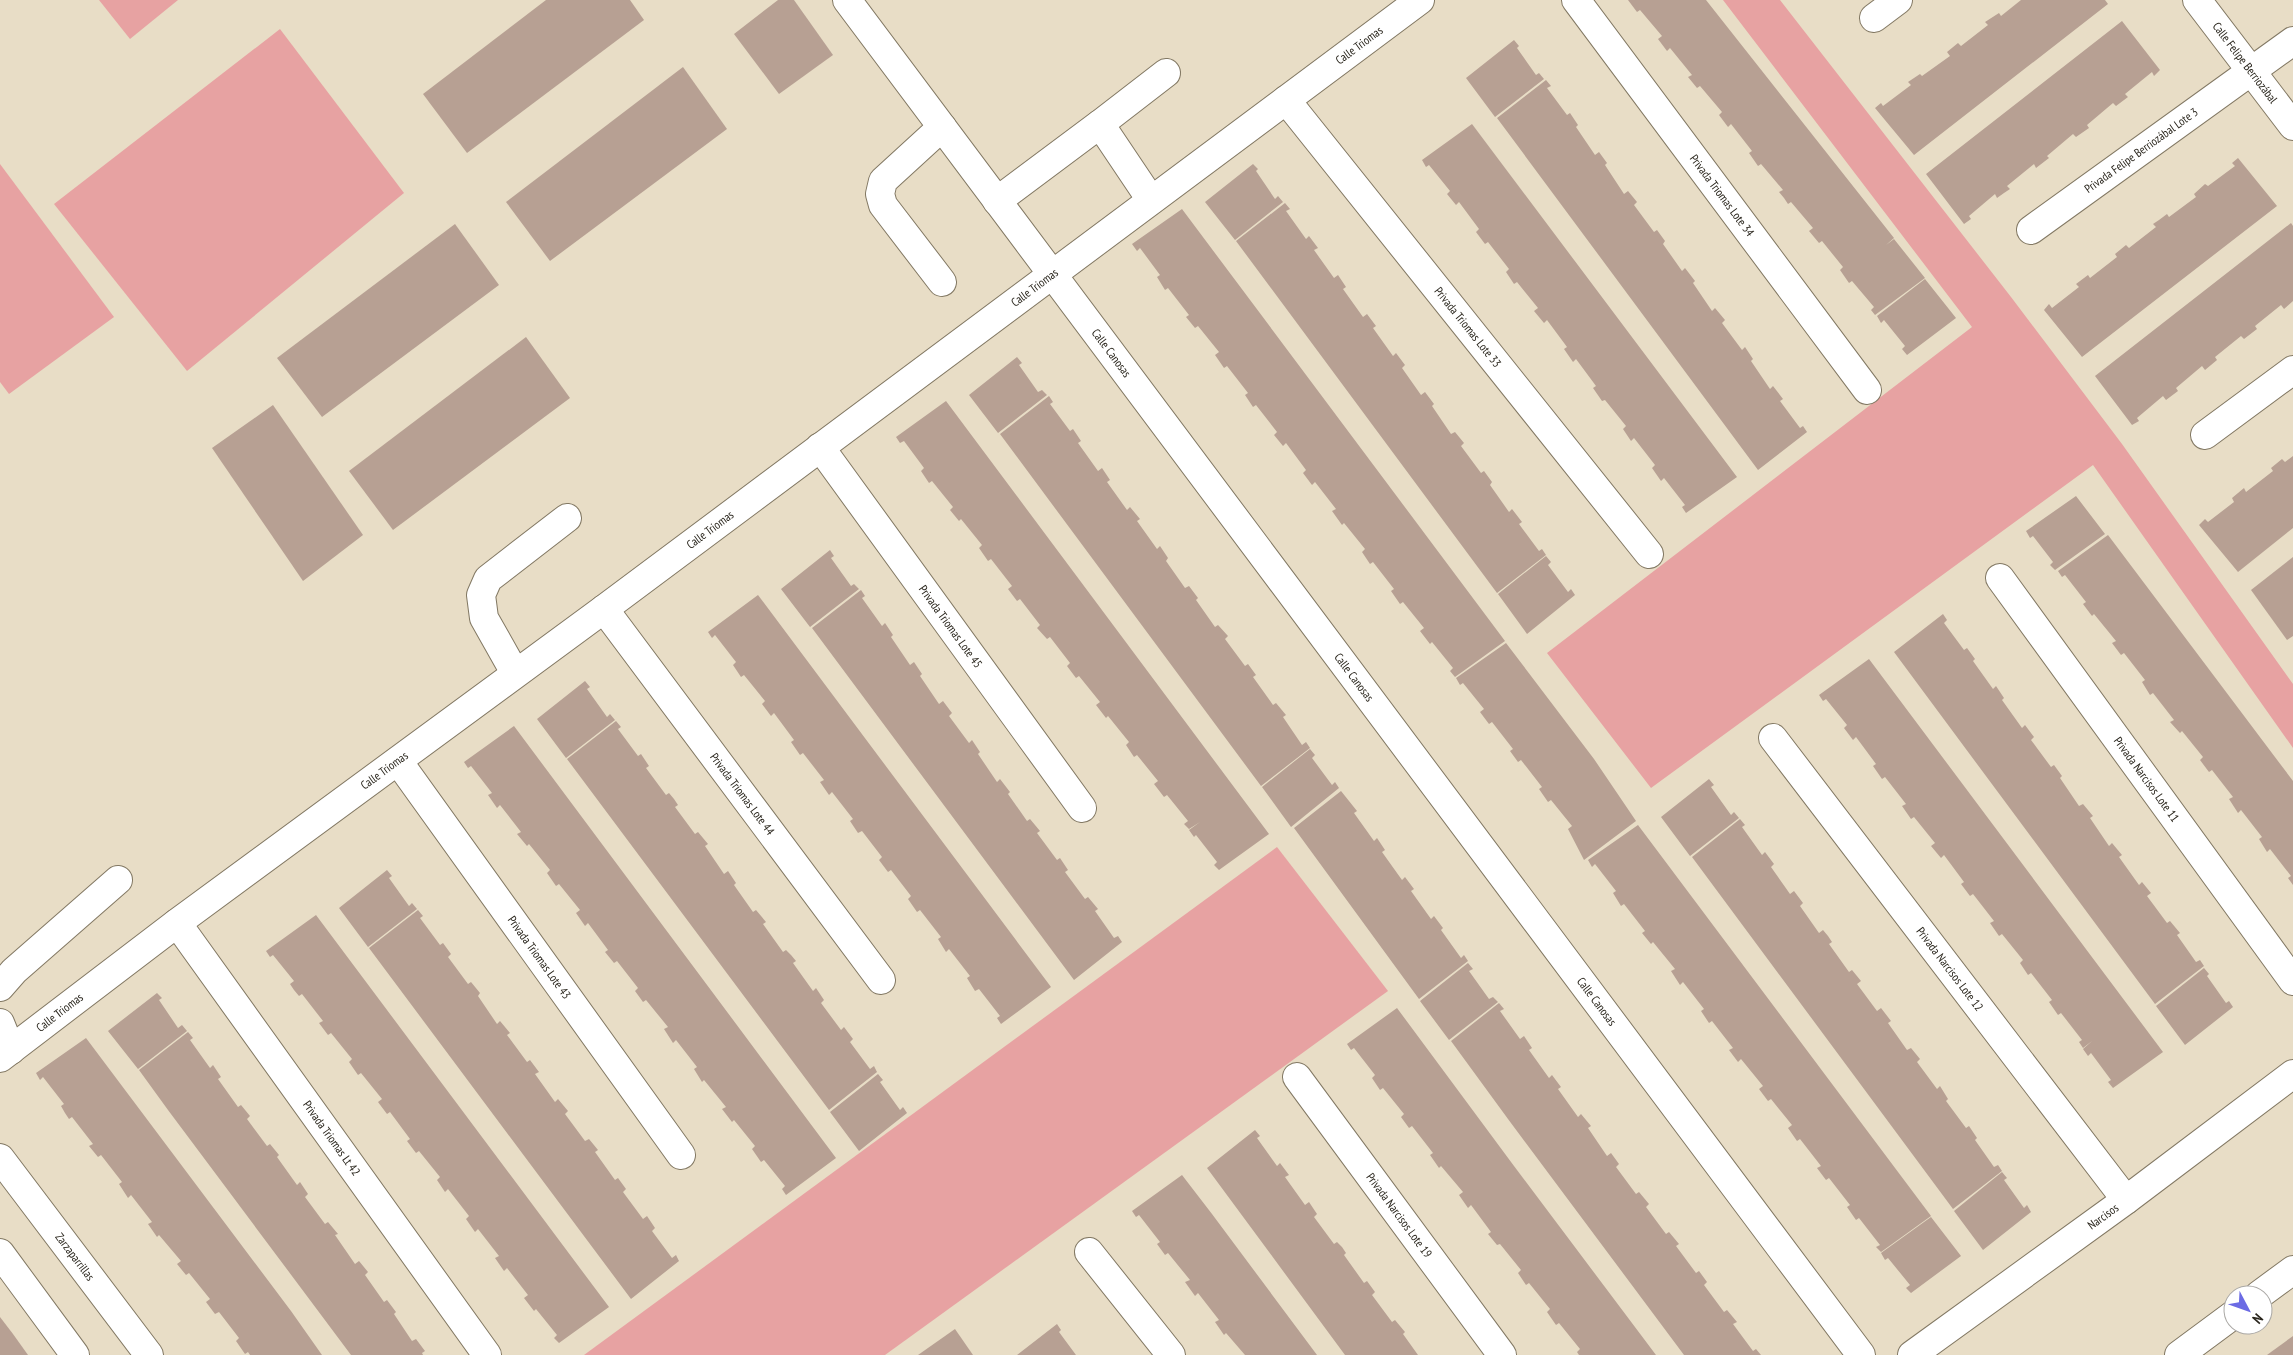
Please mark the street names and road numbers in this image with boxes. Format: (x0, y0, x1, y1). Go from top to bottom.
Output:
street label: Calle Felipe Berriozábal (2210, 19, 2281, 106)
street label: Calle Triomas (1332, 22, 1385, 67)
street label: Privada Felipe Berriozábal Lote 3 (2081, 104, 2201, 196)
street label: Privada Triomas Lote 34 (1687, 151, 1758, 240)
street label: Calle Triomas (1008, 265, 1061, 310)
street label: Privada Triomas Lote 33 (1431, 284, 1505, 370)
street label: Calle Canosas (1089, 326, 1135, 380)
street label: Calle Triomas (683, 507, 736, 552)
street label: Privada Triomas Lote 45 (916, 582, 986, 671)
street label: Calle Canosas (1331, 650, 1377, 704)
street label: Privada Narcisos Lote 11 (2111, 734, 2183, 825)
street label: Calle Triomas (357, 748, 411, 792)
street label: Privada Triomas Lote 44 (707, 750, 778, 838)
street label: Privada Triomas Lote 43 (505, 913, 574, 1002)
street label: Privada Narcisos Lote 12 (1913, 924, 1987, 1014)
street label: Calle Canosas (1574, 974, 1620, 1029)
street label: Calle Triomas (33, 989, 86, 1035)
street label: Privada Triomas Lt 42 (300, 1098, 364, 1178)
street label: Privada Narcisos Lote 19 (1363, 1170, 1436, 1260)
street label: Narcisos (2084, 1200, 2121, 1232)
street label: Zarzaparrillas (52, 1230, 98, 1283)

